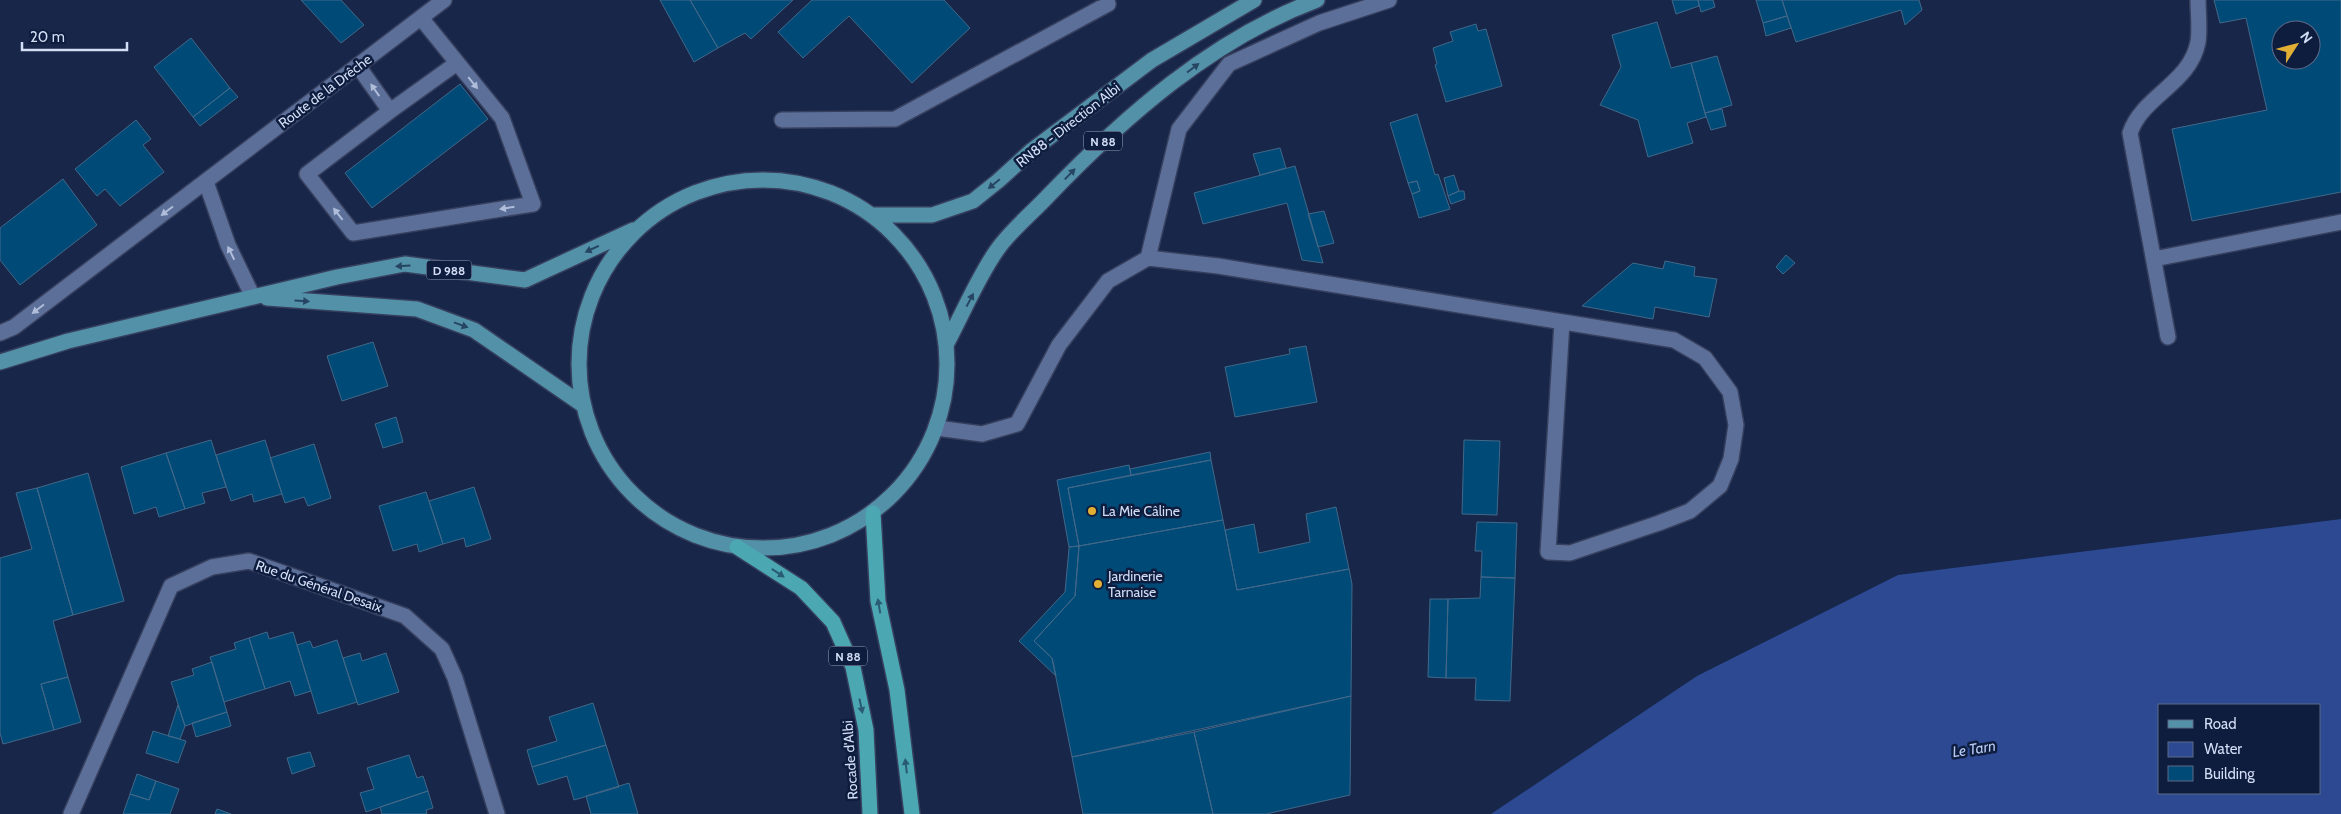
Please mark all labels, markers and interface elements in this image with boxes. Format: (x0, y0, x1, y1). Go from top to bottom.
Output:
scale bar (22, 20, 128, 52)
north arrow (2271, 20, 2321, 70)
text: 20 m (30, 28, 65, 46)
text: N (2296, 28, 2317, 47)
street label: Route de la Drêche (275, 50, 375, 132)
one-way arrow (1186, 63, 1200, 73)
one-way arrow (468, 76, 479, 89)
street label: RN88 - Direction Albi (1012, 79, 1124, 171)
one-way arrow (370, 83, 380, 97)
road number: N 88 (1084, 132, 1122, 150)
one-way arrow (1064, 168, 1076, 180)
one-way arrow (988, 178, 1001, 189)
one-way arrow (498, 204, 514, 212)
one-way arrow (161, 206, 174, 217)
one-way arrow (333, 207, 343, 221)
one-way arrow (585, 245, 599, 253)
one-way arrow (227, 246, 235, 260)
road number: D 988 (426, 260, 472, 280)
one-way arrow (394, 262, 410, 270)
one-way arrow (966, 293, 974, 307)
one-way arrow (294, 297, 310, 305)
one-way arrow (32, 304, 45, 315)
one-way arrow (454, 321, 469, 329)
place label: La Mie Câline (1102, 502, 1180, 520)
marker: La Mie Câline (1086, 505, 1098, 517)
street label: Rue du Général Desaix (253, 556, 385, 616)
place label: Jardinerie Tarnaise (1107, 567, 1163, 601)
one-way arrow (772, 569, 785, 578)
marker: Jardinerie Tarnaise (1092, 578, 1104, 590)
one-way arrow (875, 597, 883, 613)
road number: N 88 (829, 646, 867, 666)
one-way arrow (857, 698, 865, 713)
legend (2158, 704, 2321, 794)
text: Road (2204, 715, 2237, 733)
street label: Rocade d'Albi (838, 720, 862, 800)
water label: Le Tarn (1951, 737, 1997, 761)
text: Water (2204, 740, 2242, 758)
one-way arrow (902, 757, 910, 773)
text: Building (2204, 765, 2255, 783)

